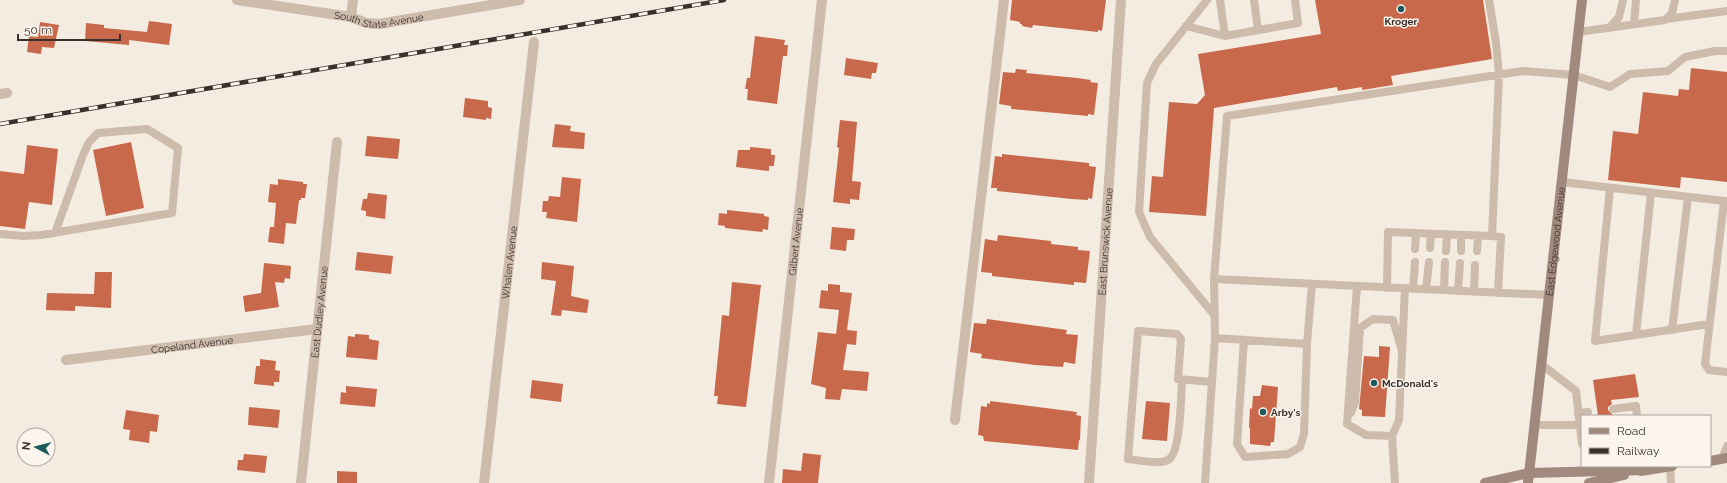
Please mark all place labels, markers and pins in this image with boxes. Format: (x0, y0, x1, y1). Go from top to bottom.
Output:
marker: Kroger (1396, 4, 1406, 14)
place label: Kroger (1385, 16, 1418, 27)
marker: McDonald's (1369, 378, 1379, 388)
place label: McDonald's (1382, 378, 1438, 389)
marker: Arby's (1258, 407, 1268, 417)
place label: Arby's (1271, 407, 1300, 418)

